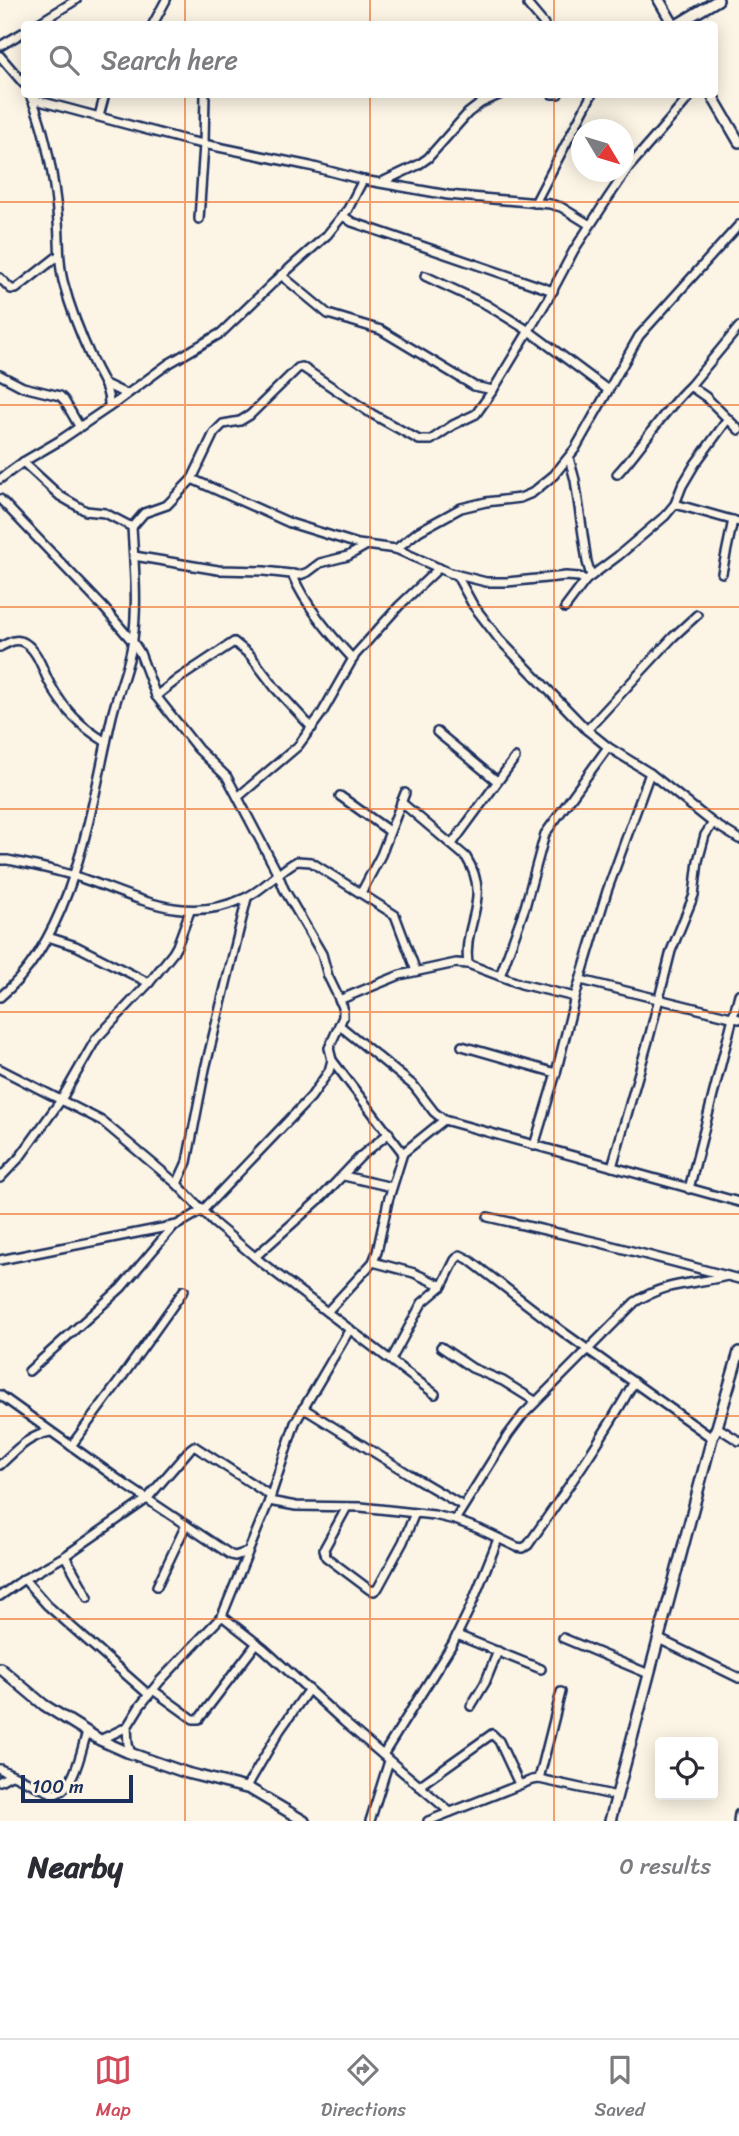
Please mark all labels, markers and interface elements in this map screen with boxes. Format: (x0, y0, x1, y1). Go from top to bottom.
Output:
search box (21, 21, 718, 98)
text: Search here (101, 37, 238, 83)
icon: search (45, 41, 83, 79)
north arrow (571, 119, 634, 182)
map controls (655, 1737, 718, 1800)
button: locate (655, 1737, 718, 1800)
text: 100 m (32, 1770, 84, 1803)
scale bar (21, 1772, 133, 1804)
text: Nearby (28, 1840, 123, 1894)
text: 0 results (619, 1846, 711, 1887)
tab: Map (94, 2051, 132, 2126)
tab: Directions (321, 2051, 406, 2126)
tab: Saved (595, 2051, 645, 2126)

